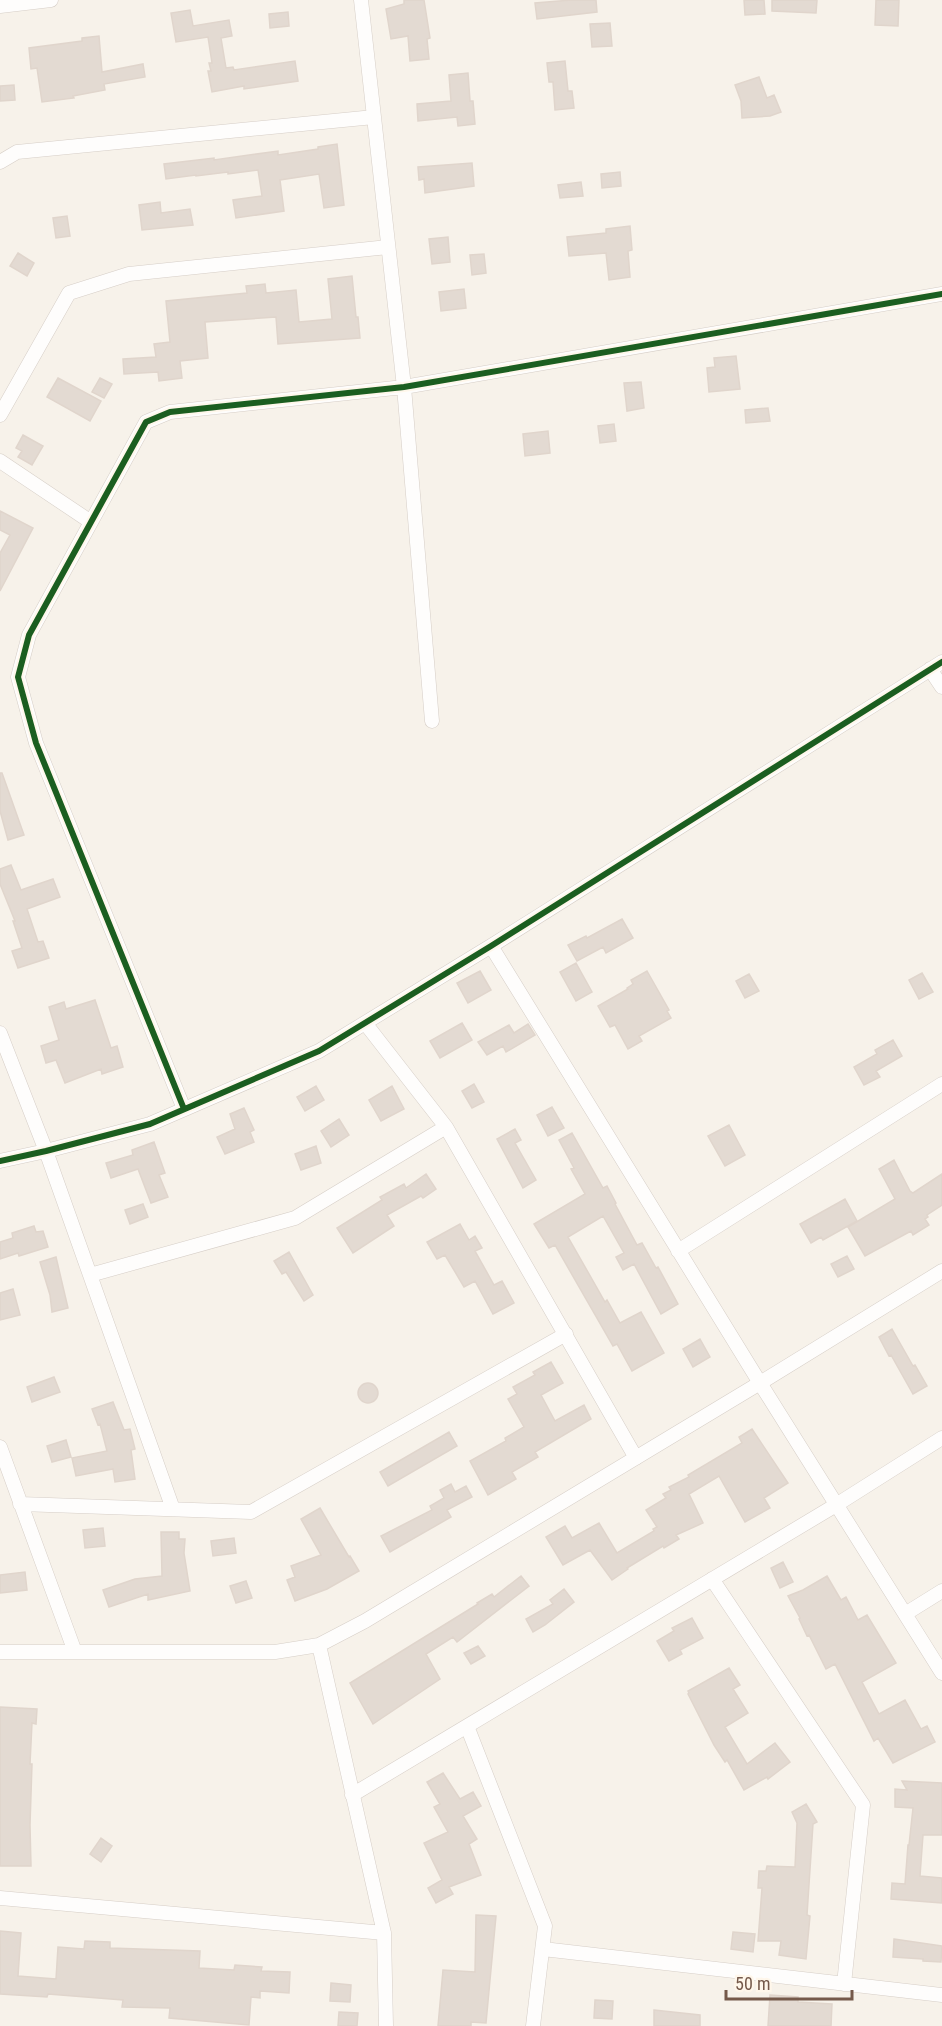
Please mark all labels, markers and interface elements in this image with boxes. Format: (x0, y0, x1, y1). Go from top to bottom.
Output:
scale bar (726, 1963, 852, 2001)
text: 50 m (735, 1973, 770, 1994)

